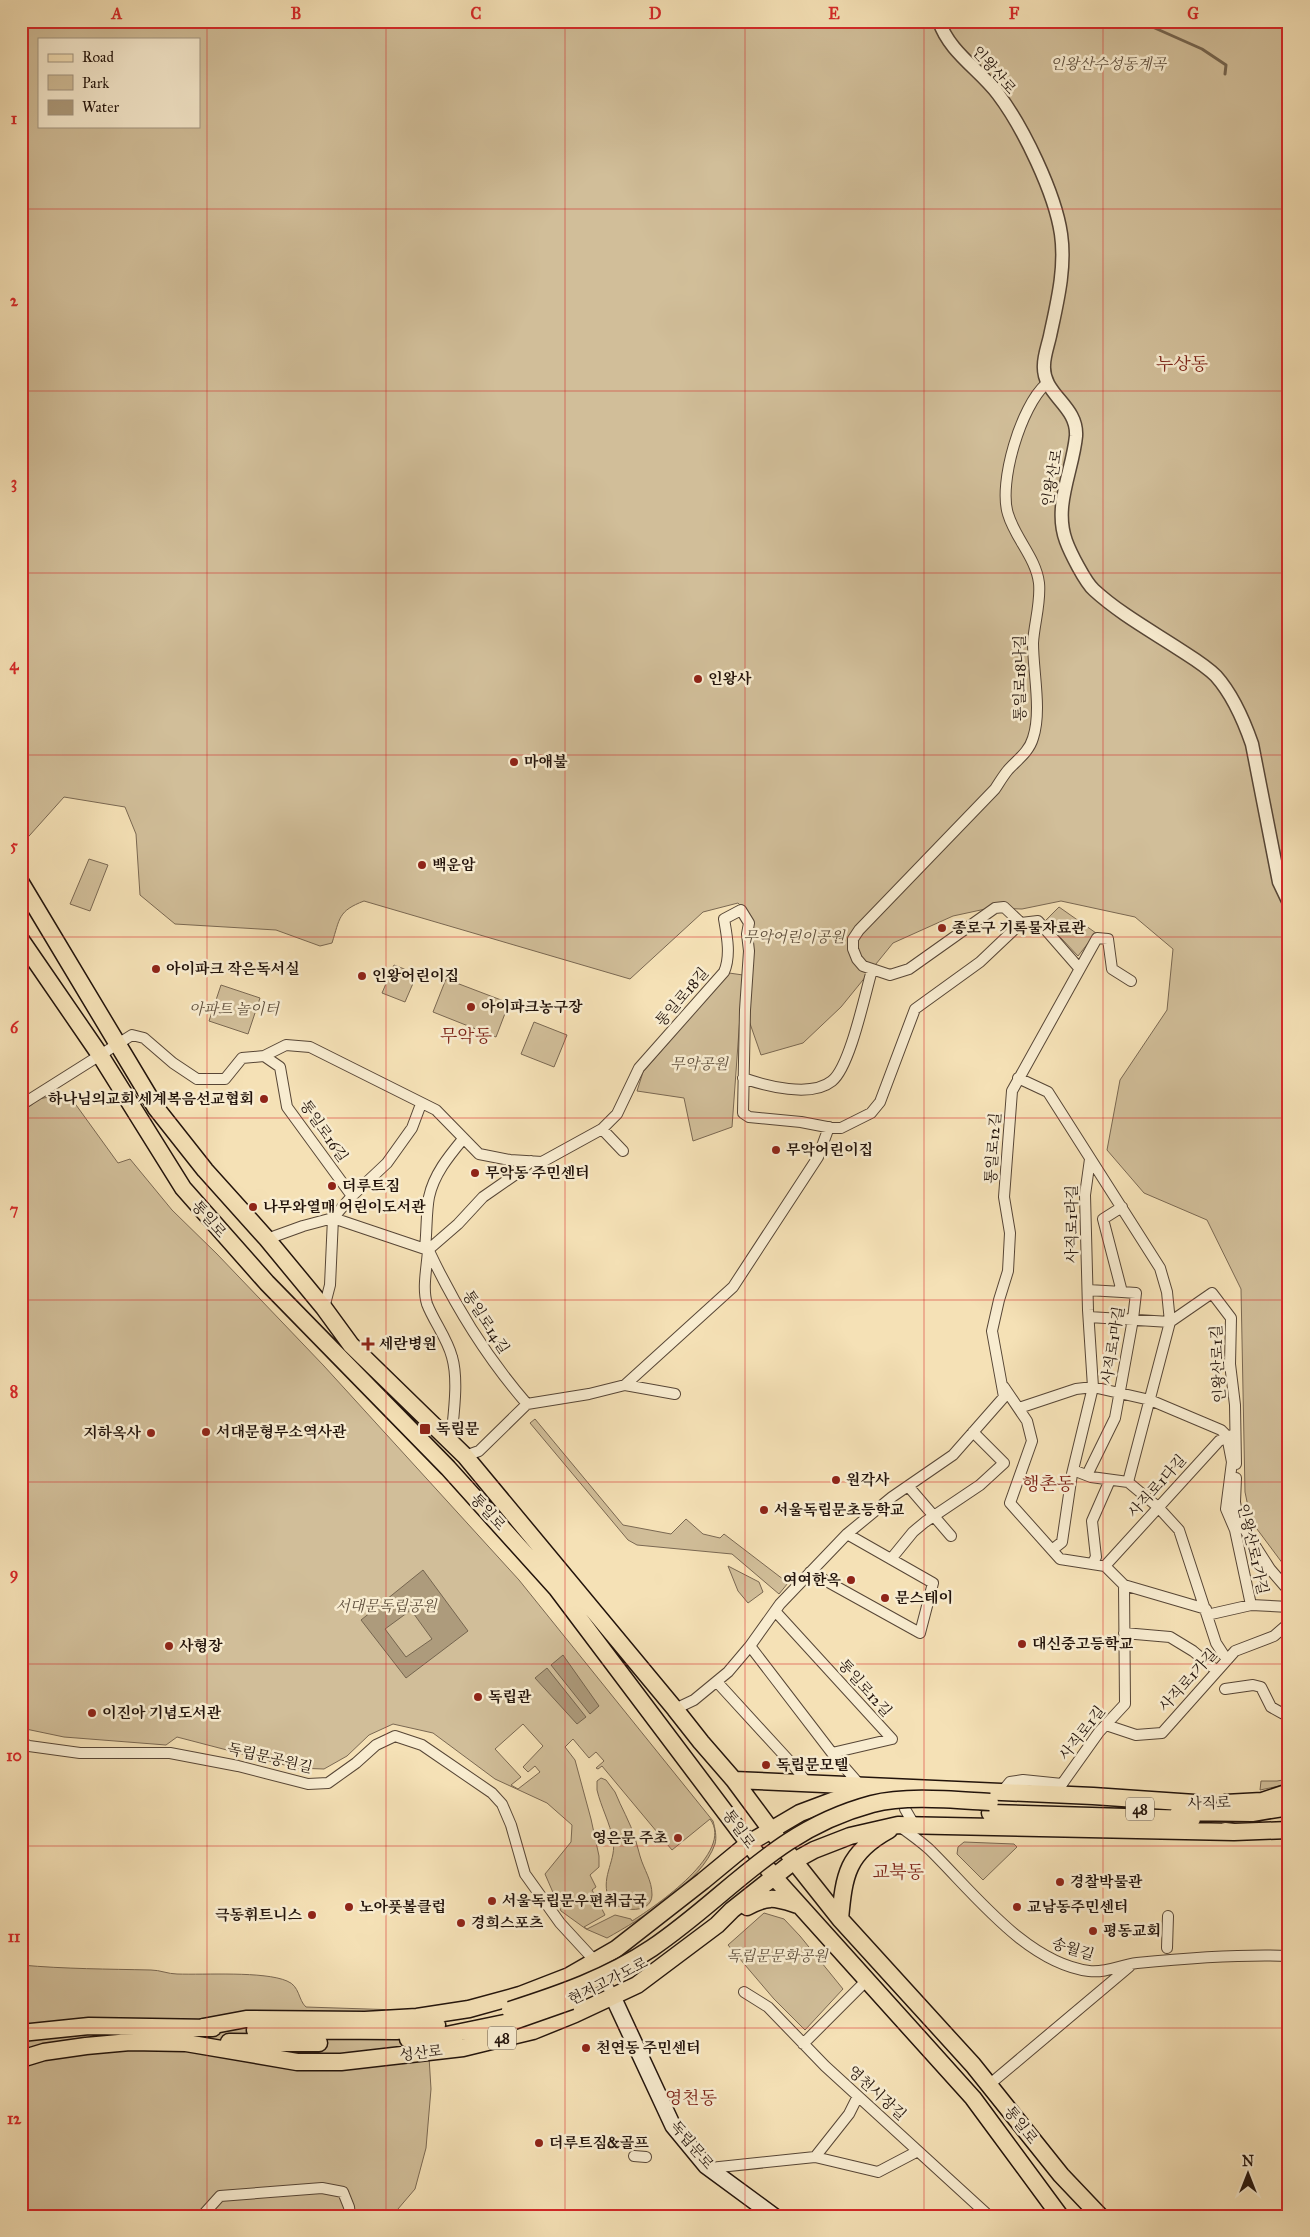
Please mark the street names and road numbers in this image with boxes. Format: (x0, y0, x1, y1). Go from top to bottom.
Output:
street label: 인왕산로 (968, 42, 1020, 98)
street label: 인왕산로 (1038, 447, 1066, 508)
street label: 통일로18나길 (1011, 635, 1029, 721)
street label: 통일로18길 (652, 964, 712, 1030)
street label: 통일로16길 (296, 1097, 352, 1165)
street label: 통일로12길 (982, 1112, 1004, 1184)
street label: 사직로1라길 (1063, 1185, 1081, 1263)
street label: 통일로 (188, 1197, 230, 1242)
street label: 통일로14길 (459, 1287, 513, 1357)
street label: 사직로1마길 (1098, 1305, 1128, 1385)
street label: 인왕산로1길 (1207, 1324, 1229, 1404)
street label: 사직로1다길 (1124, 1451, 1190, 1521)
street label: 통일로 (467, 1490, 510, 1535)
street label: 인왕산로1가길 (1234, 1502, 1272, 1596)
street label: 사직로1가길 (1155, 1645, 1221, 1715)
street label: 통일로12길 (834, 1655, 896, 1721)
street label: 사직로1길 (1055, 1702, 1109, 1764)
street label: 독립문공원길 (226, 1739, 314, 1777)
street label: 사직로 (1187, 1793, 1232, 1813)
road number: 48 (1126, 1798, 1154, 1820)
street label: 통일로 (719, 1806, 759, 1852)
street label: 송월길 (1050, 1934, 1096, 1964)
street label: 현저고가도로 (565, 1953, 651, 2009)
road number: 48 (488, 2026, 516, 2050)
street label: 성산로 (398, 2041, 444, 2065)
street label: 영천시장길 (844, 2062, 910, 2124)
street label: 통일로 (1001, 2102, 1042, 2148)
street label: 독립문로 (666, 2117, 718, 2173)

